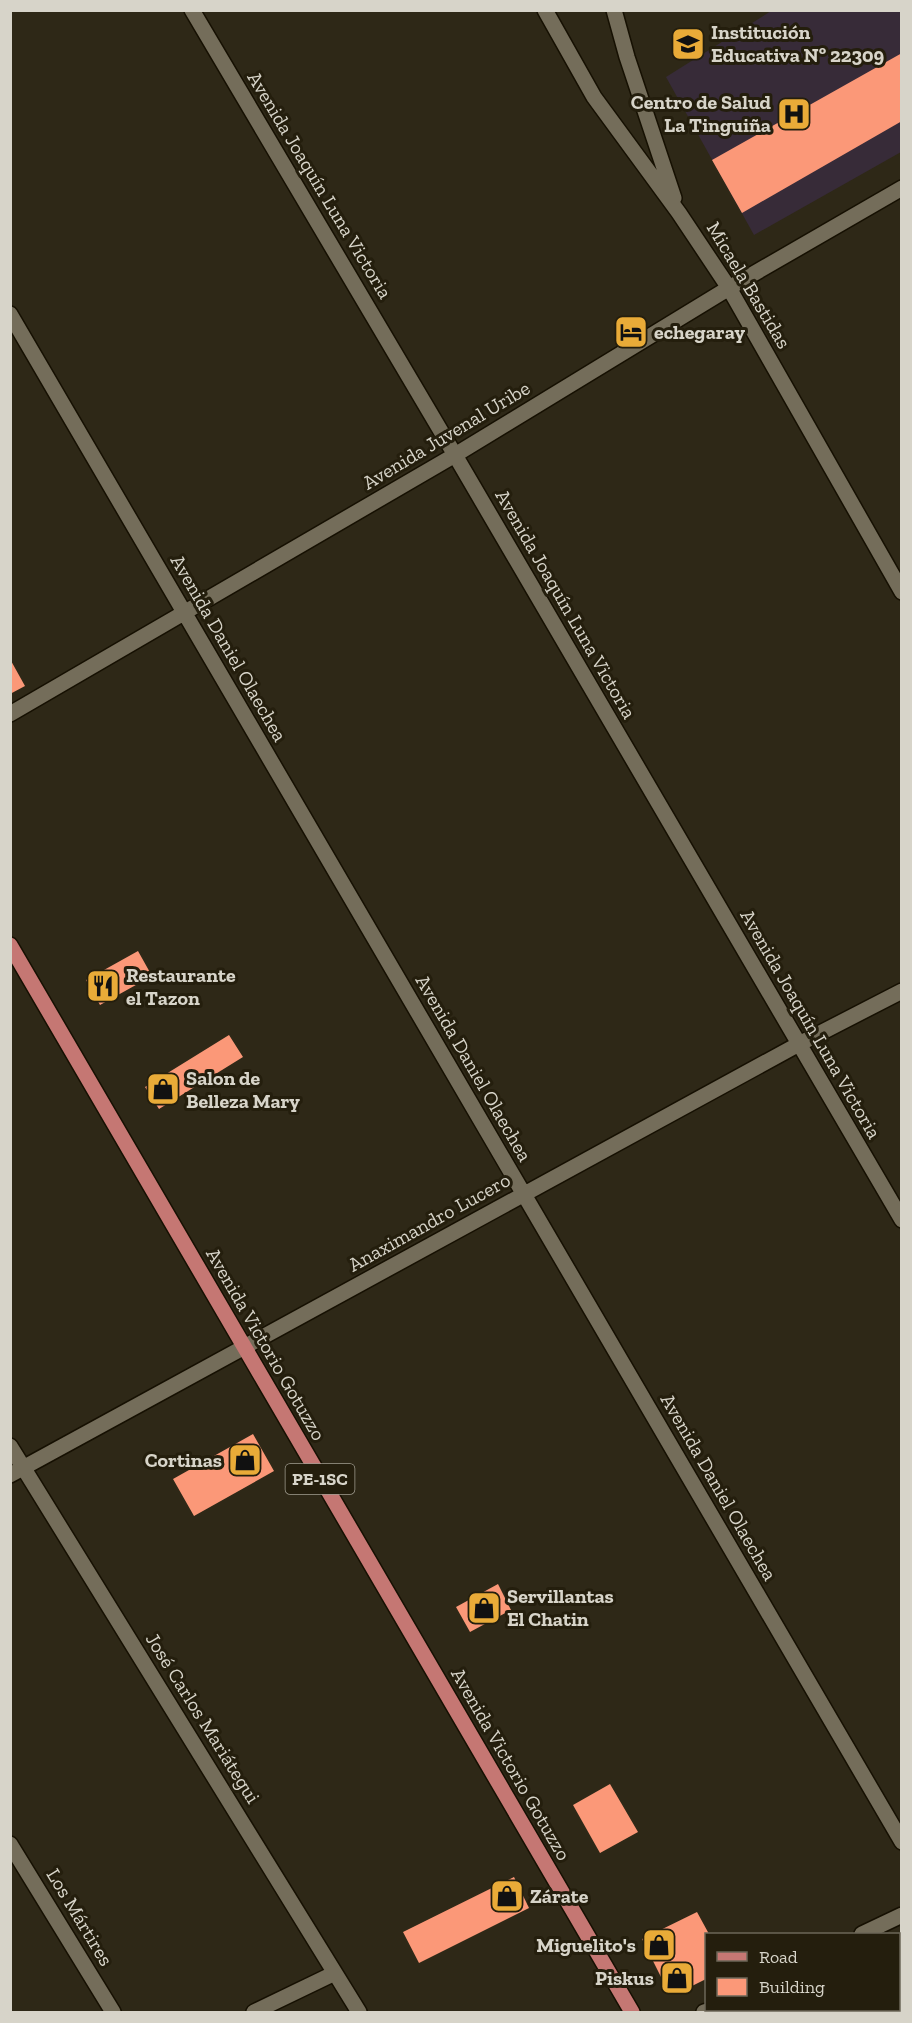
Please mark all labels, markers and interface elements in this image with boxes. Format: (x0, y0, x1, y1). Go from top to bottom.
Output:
place label: Institución Educativa Nº 22309 (711, 20, 885, 67)
school or university icon: Institución Educativa Nº 22309 (670, 26, 706, 62)
street label: Avenida Joaquín Luna Victoria (243, 67, 398, 303)
place label: Centro de Salud La Tinguiña (631, 90, 772, 137)
hospital icon: Centro de Salud La Tinguiña (776, 96, 812, 132)
street label: Micaela Bastidas (702, 217, 796, 353)
hotel icon: echegaray (613, 314, 649, 350)
place label: echegaray (654, 320, 745, 344)
street label: Avenida Juvenal Uribe (358, 376, 534, 494)
street label: Avenida Joaquín Luna Victoria (490, 485, 642, 723)
street label: Avenida Daniel Olaechea (166, 550, 292, 746)
street label: Avenida Joaquín Luna Victoria (735, 905, 887, 1143)
place label: Restaurante el Tazon (126, 963, 236, 1010)
restaurant icon: Restaurante el Tazon (85, 968, 121, 1004)
street label: Avenida Daniel Olaechea (411, 970, 537, 1166)
place label: Salon de Belleza Mary (186, 1066, 300, 1113)
shop icon: Salon de Belleza Mary (145, 1071, 181, 1107)
street label: Anaximandro Lucero (344, 1167, 514, 1277)
street label: Avenida Victorio Gotuzzo (201, 1243, 331, 1445)
street label: Avenida Daniel Olaechea (656, 1389, 782, 1585)
shop icon: Cortinas (227, 1442, 263, 1478)
place label: Cortinas (145, 1448, 222, 1472)
road number: PE-1SC (286, 1464, 354, 1494)
place label: Servillantas El Chatin (507, 1584, 614, 1631)
shop icon: Servillantas El Chatin (466, 1590, 502, 1626)
street label: José Carlos Mariátegui (141, 1628, 265, 1808)
street label: Avenida Victorio Gotuzzo (446, 1663, 576, 1865)
street label: Los Mártires (42, 1864, 118, 1970)
shop icon: Zárate (489, 1878, 525, 1914)
place label: Zárate (530, 1884, 589, 1908)
shop icon: Miguelito's (641, 1927, 677, 1963)
place label: Miguelito's (536, 1933, 636, 1957)
legend (705, 1933, 900, 2011)
text: Road (759, 1946, 798, 1968)
shop icon: Piskus (659, 1960, 695, 1996)
place label: Piskus (595, 1966, 654, 1990)
text: Building (759, 1976, 825, 1998)

